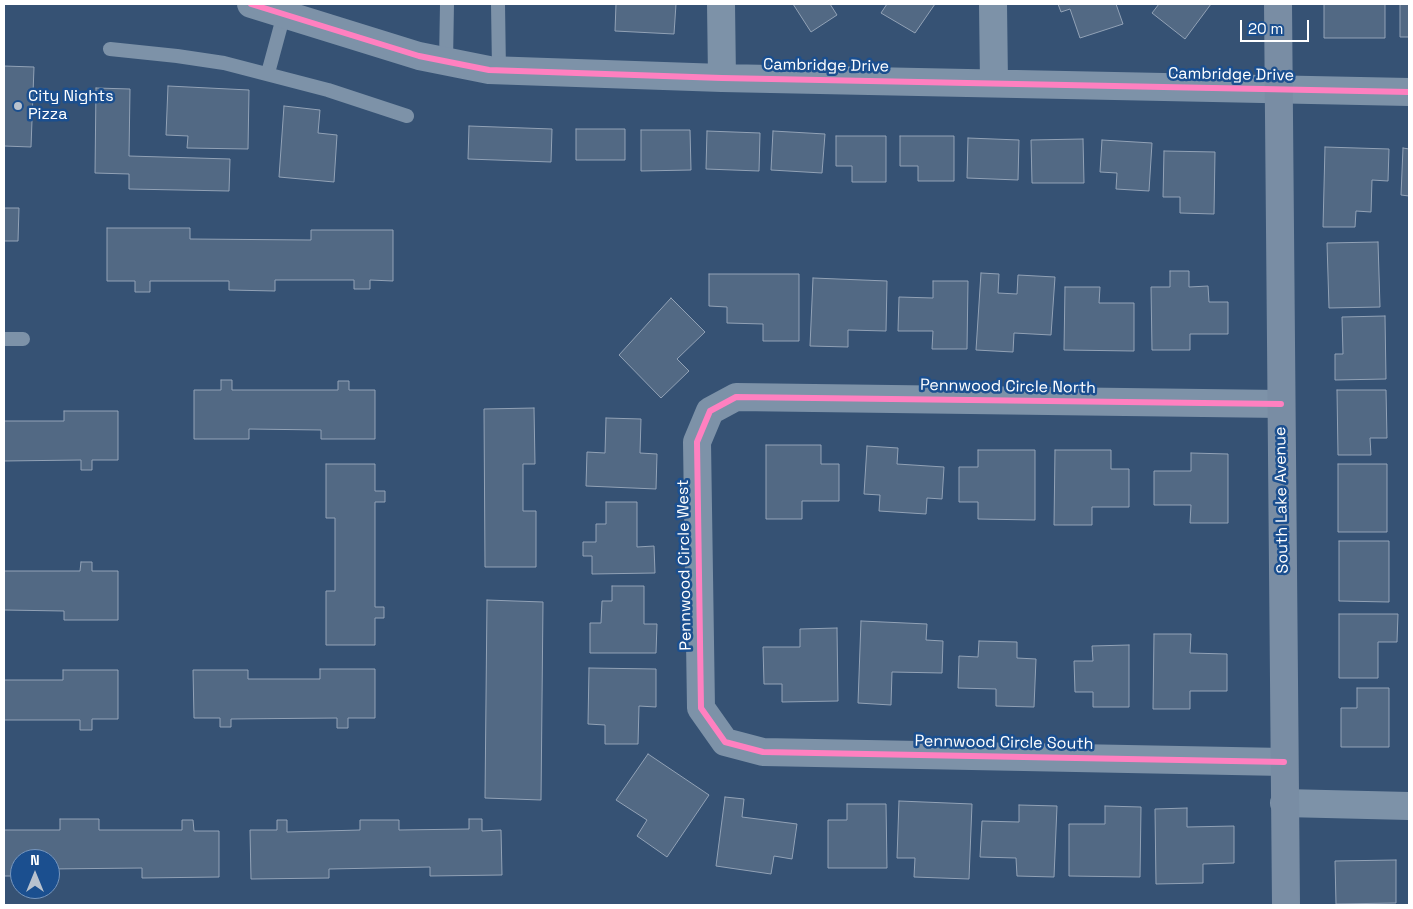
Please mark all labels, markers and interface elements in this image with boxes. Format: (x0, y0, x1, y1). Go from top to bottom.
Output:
scale bar (1243, 10, 1312, 42)
text: 20 m (1248, 19, 1283, 38)
street label: Cambridge Drive (763, 55, 889, 77)
street label: Cambridge Drive (1168, 64, 1294, 86)
place label: City Nights Pizza (28, 87, 114, 125)
marker: City Nights Pizza (12, 100, 24, 112)
street label: Pennwood Circle North (920, 376, 1096, 398)
street label: South Lake Avenue (1271, 426, 1293, 574)
street label: Pennwood Circle West (674, 479, 696, 651)
street label: Pennwood Circle South (914, 732, 1094, 754)
north arrow (10, 849, 60, 899)
text: N (30, 851, 40, 869)

